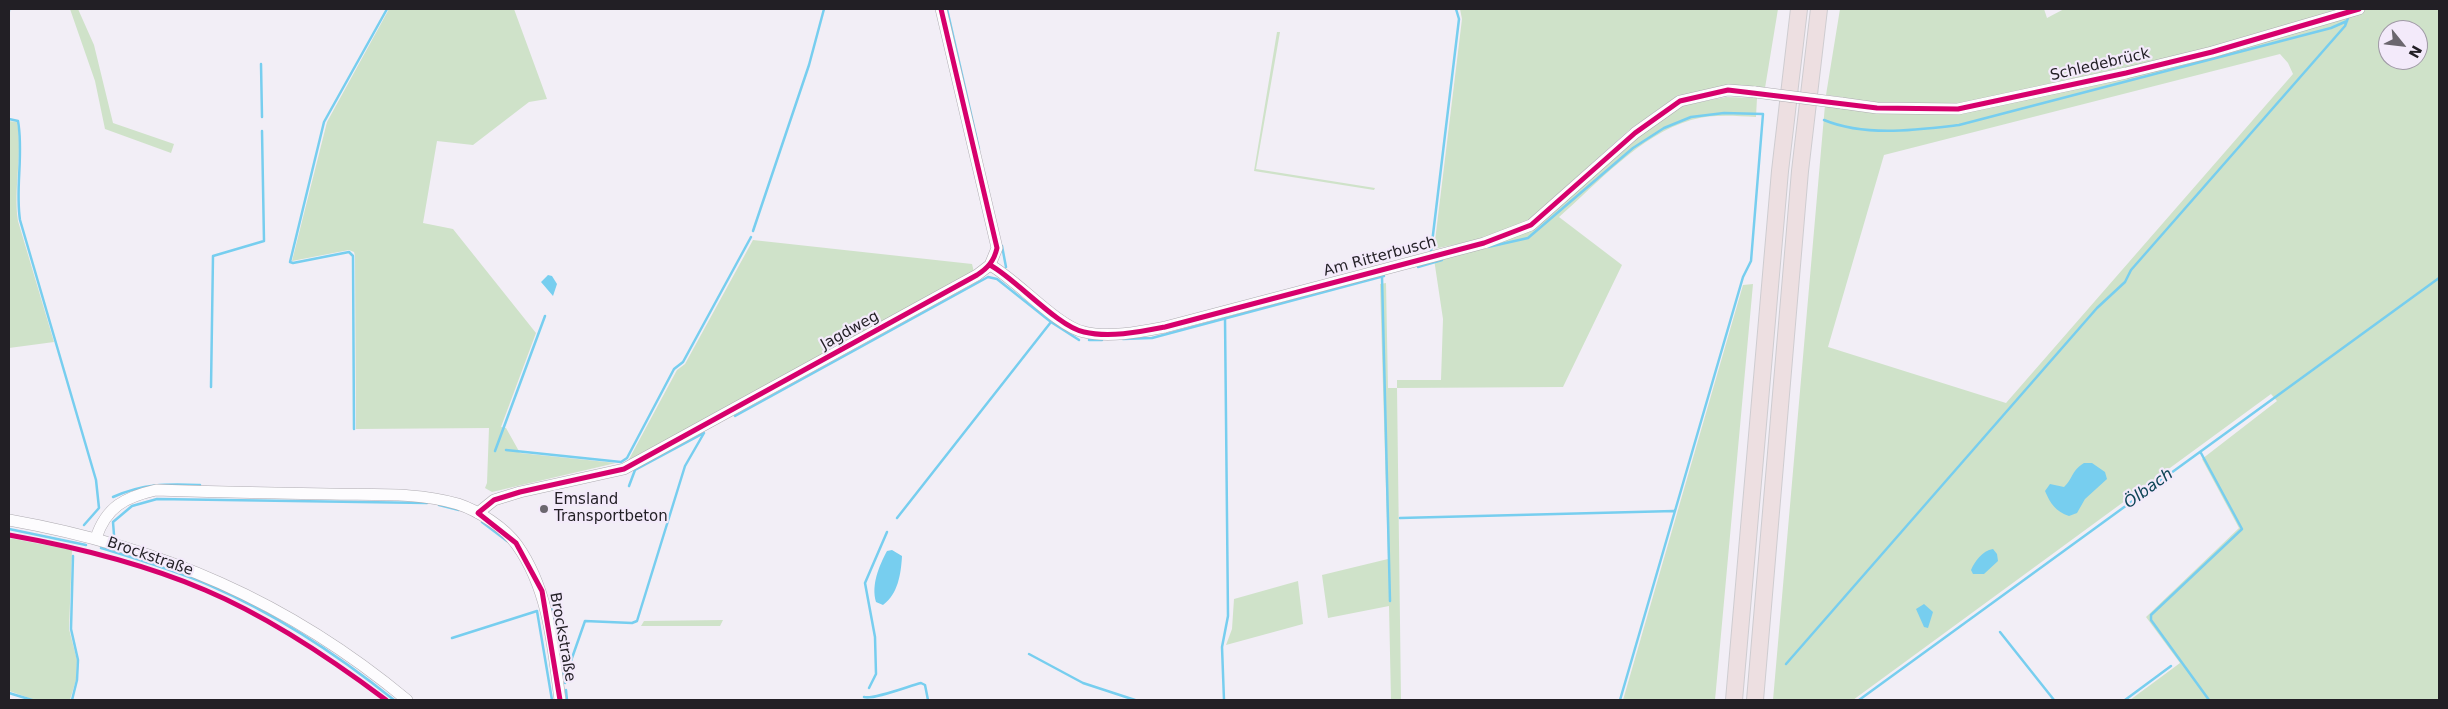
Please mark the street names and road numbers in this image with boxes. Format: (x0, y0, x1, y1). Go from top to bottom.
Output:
street label: Schledebrück (2049, 45, 2151, 85)
street label: Am Ritterbusch (1322, 233, 1438, 281)
street label: Jagdweg (818, 308, 882, 354)
street label: Brockstraße (105, 534, 195, 580)
street label: Brockstraße (545, 591, 579, 683)

